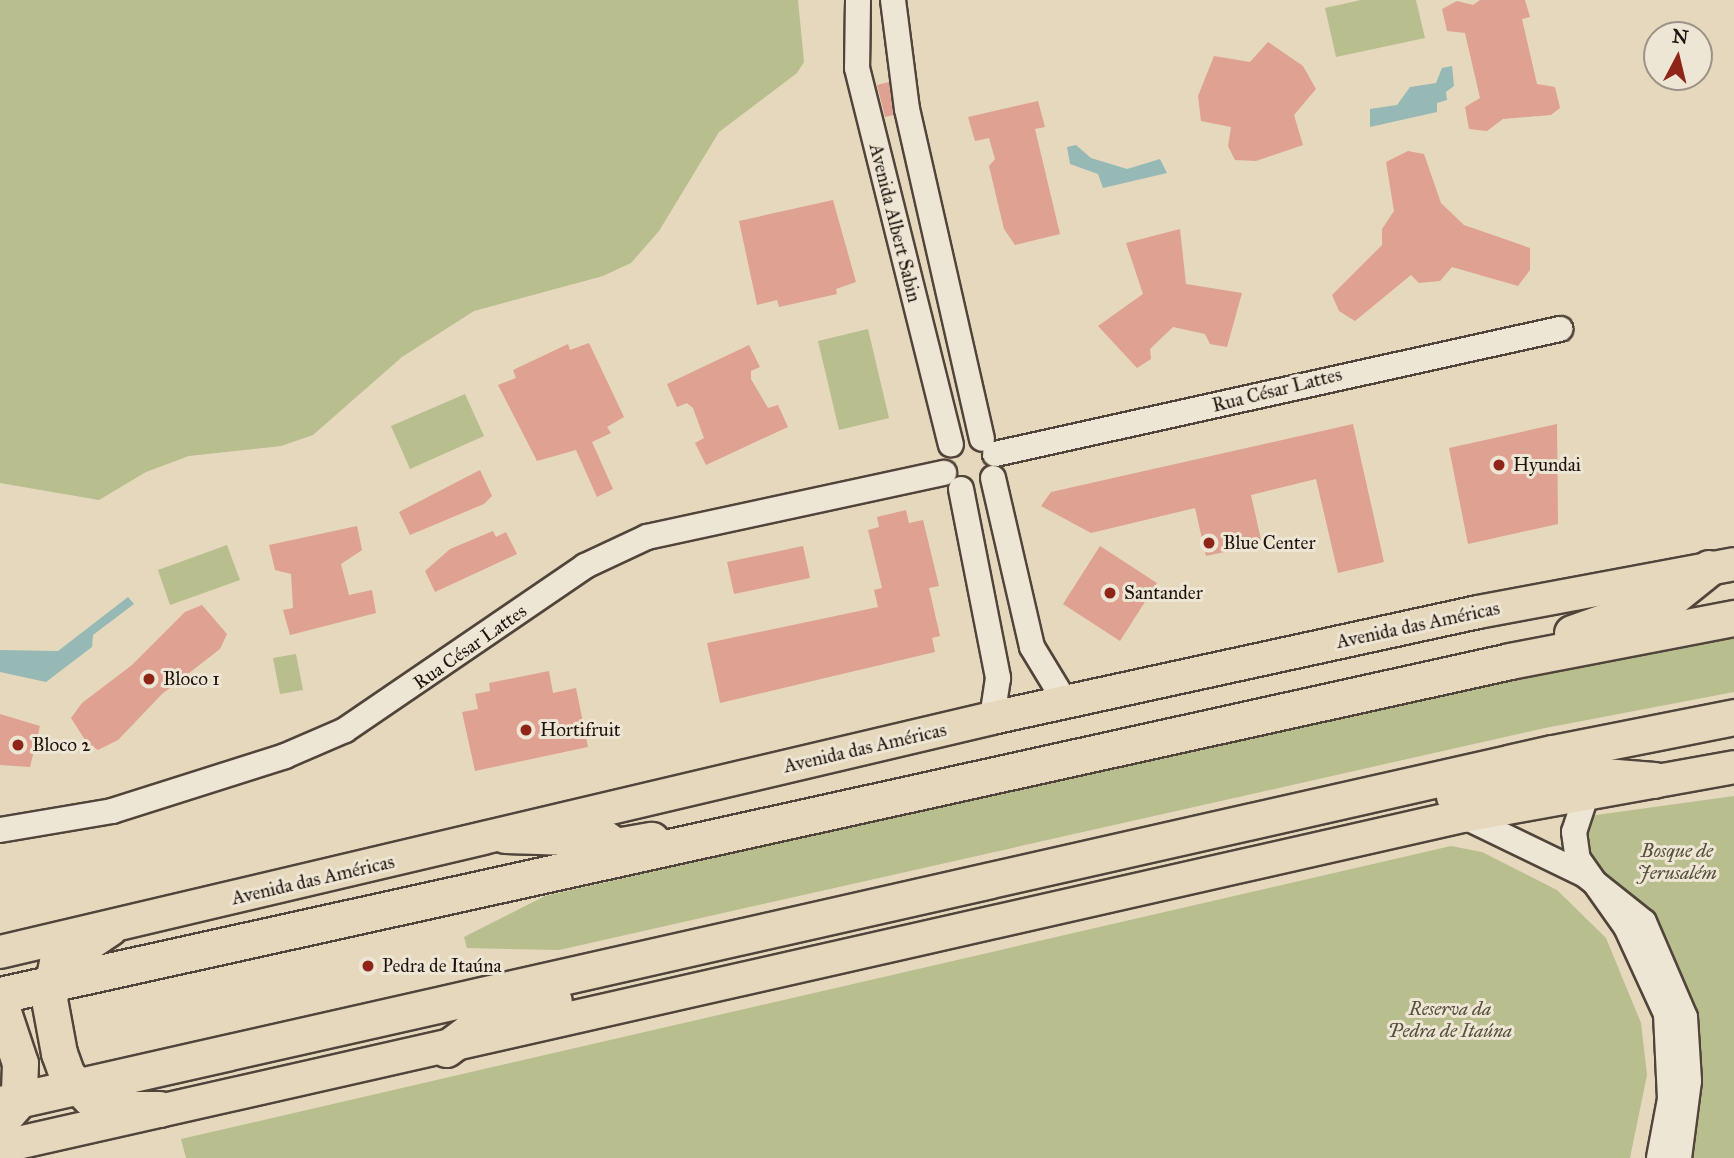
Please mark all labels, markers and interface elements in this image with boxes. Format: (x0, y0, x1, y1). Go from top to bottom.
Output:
north arrow (1643, 21, 1713, 91)
text: N (1671, 24, 1690, 49)
street label: Avenida Albert Sabin (864, 141, 926, 305)
street label: Rua César Lattes (1210, 363, 1344, 417)
place label: Hyundai (1513, 454, 1581, 476)
marker: Hyundai (1491, 457, 1507, 473)
place label: Blue Center (1223, 532, 1316, 554)
marker: Blue Center (1201, 535, 1217, 551)
place label: Santander (1124, 582, 1203, 604)
marker: Santander (1102, 585, 1118, 601)
street label: Avenida das Américas (1334, 597, 1502, 653)
street label: Rua César Lattes (409, 600, 531, 694)
place label: Bloco 1 (163, 668, 220, 690)
marker: Bloco 1 (141, 671, 157, 687)
street label: Avenida das Américas (781, 718, 949, 778)
place label: Hortifruit (540, 719, 621, 741)
marker: Hortifruit (518, 722, 534, 738)
place label: Bloco 2 (32, 734, 91, 756)
marker: Bloco 2 (10, 737, 26, 753)
park label: Bosque de Jerusalém (1637, 840, 1717, 884)
street label: Avenida das Américas (229, 850, 397, 910)
place label: Pedra de Itaúna (382, 955, 502, 977)
marker: Pedra de Itaúna (360, 958, 376, 974)
park label: Reserva da Pedra de Itaúna (1388, 998, 1512, 1042)

